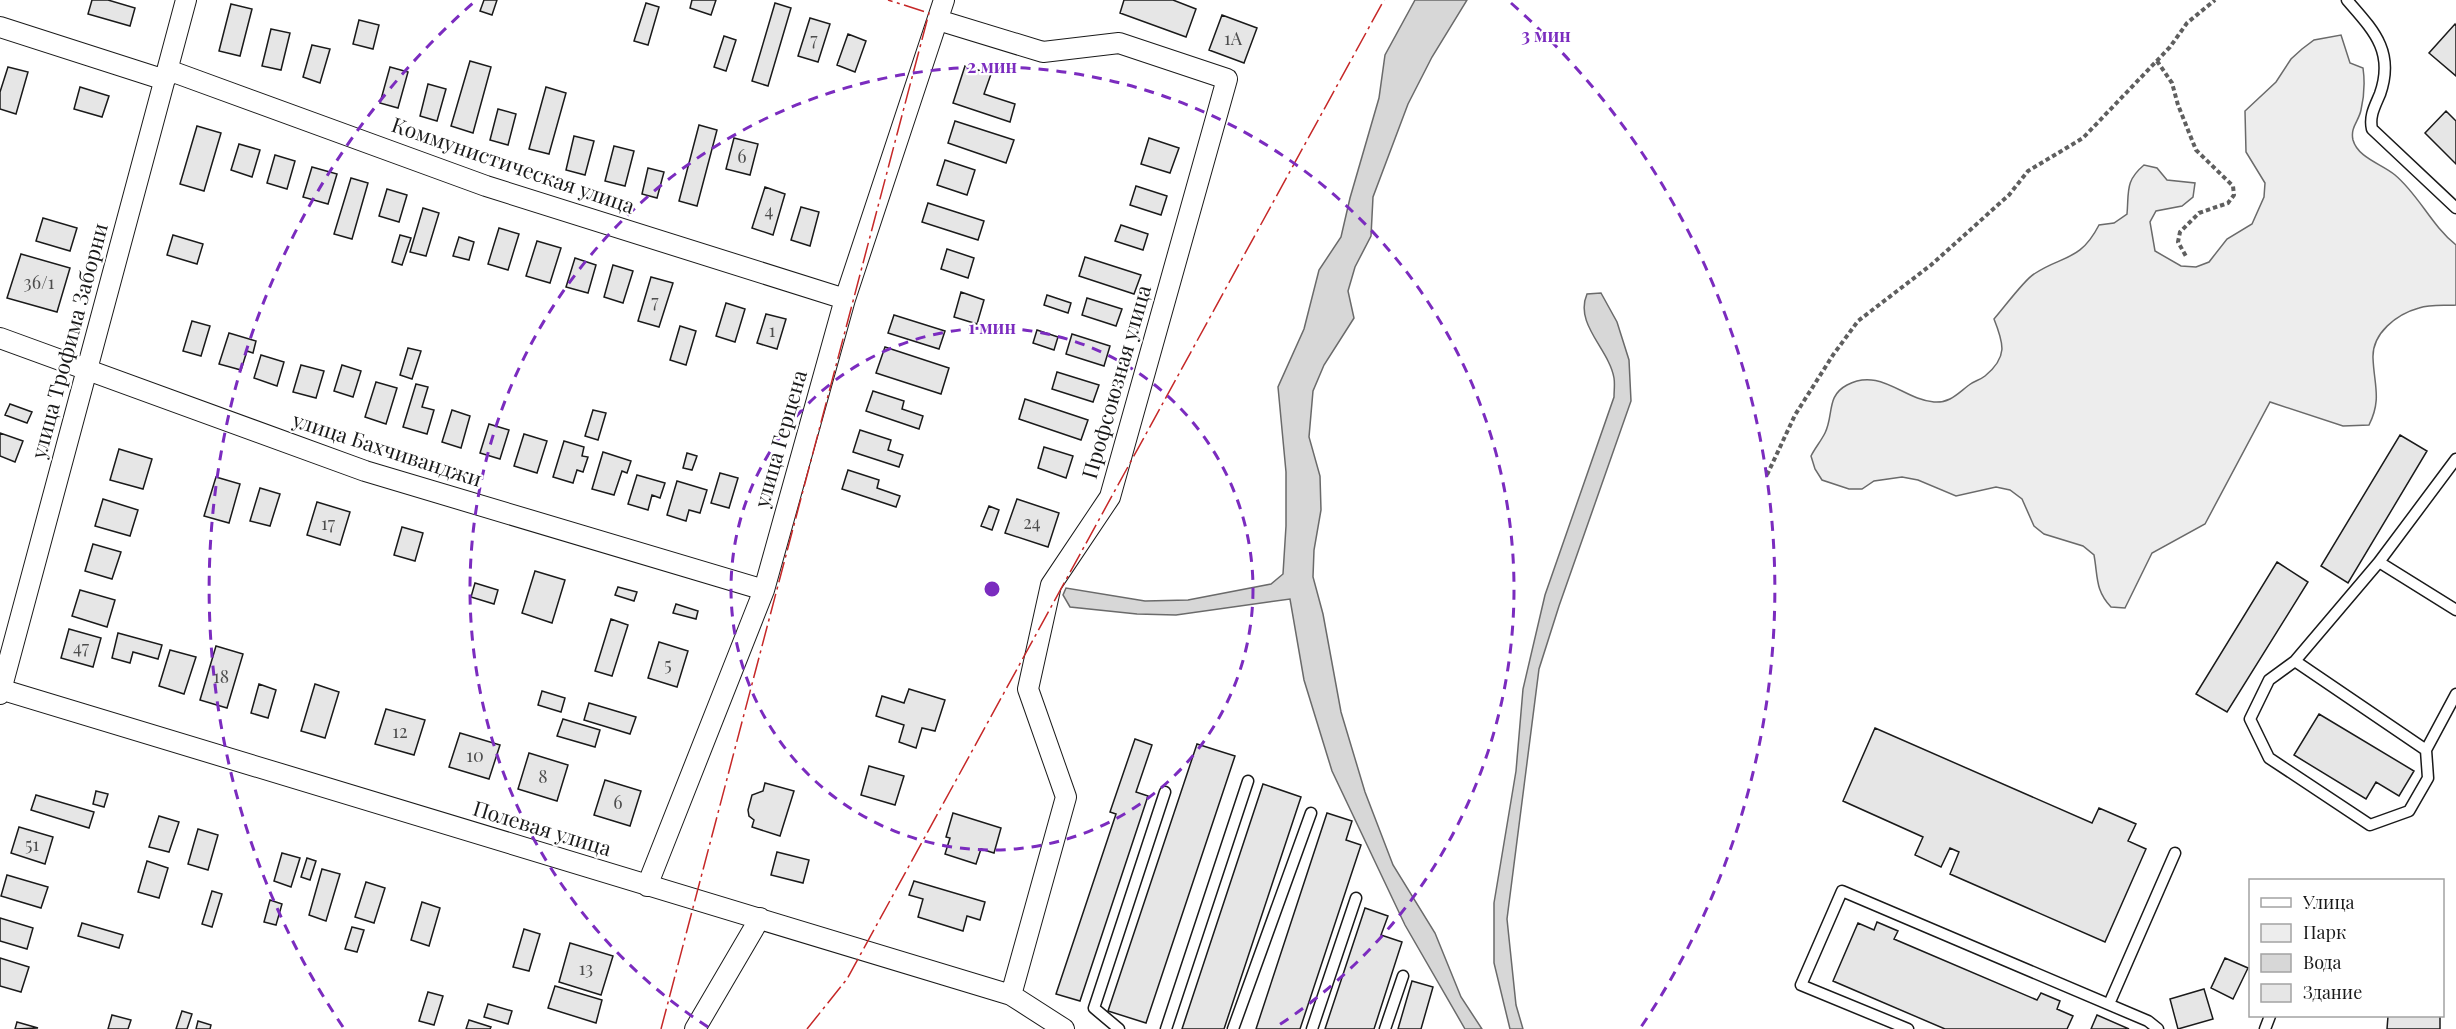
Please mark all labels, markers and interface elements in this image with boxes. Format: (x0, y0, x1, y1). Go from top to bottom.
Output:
text: 3 мин (1521, 23, 1571, 47)
house number: 1А (1224, 26, 1243, 50)
house number: 7 (810, 27, 818, 51)
text: 2 мин (967, 54, 1018, 78)
street label: Коммунистическая улица (388, 109, 639, 219)
house number: 6 (737, 144, 747, 168)
house number: 4 (765, 198, 774, 222)
street label: улица Трофима Заборни (23, 220, 113, 462)
house number: 36/1 (24, 270, 55, 294)
street label: Профсоюзная улица (1074, 281, 1156, 482)
house number: 7 (651, 289, 659, 313)
text: 1 мин (968, 315, 1016, 339)
house number: 1 (769, 318, 776, 342)
street label: улица Герцена (746, 366, 812, 511)
street label: улица Бахчиванджи (288, 404, 486, 492)
house number: 24 (1023, 510, 1041, 534)
house number: 17 (321, 511, 336, 535)
centre of rings (982, 579, 1002, 599)
house number: 47 (73, 635, 90, 659)
house number: 5 (664, 652, 672, 676)
house number: 18 (213, 664, 229, 688)
house number: 12 (392, 719, 408, 743)
house number: 10 (466, 743, 484, 767)
house number: 8 (538, 764, 548, 788)
house number: 6 (613, 790, 623, 814)
street label: Полевая улица (470, 793, 616, 862)
house number: 51 (25, 832, 39, 856)
legend (2249, 879, 2444, 1017)
text: Улица (2302, 890, 2354, 914)
text: Парк (2303, 920, 2346, 944)
text: Вода (2303, 950, 2341, 974)
house number: 13 (579, 956, 593, 980)
text: Здание (2303, 980, 2362, 1004)

